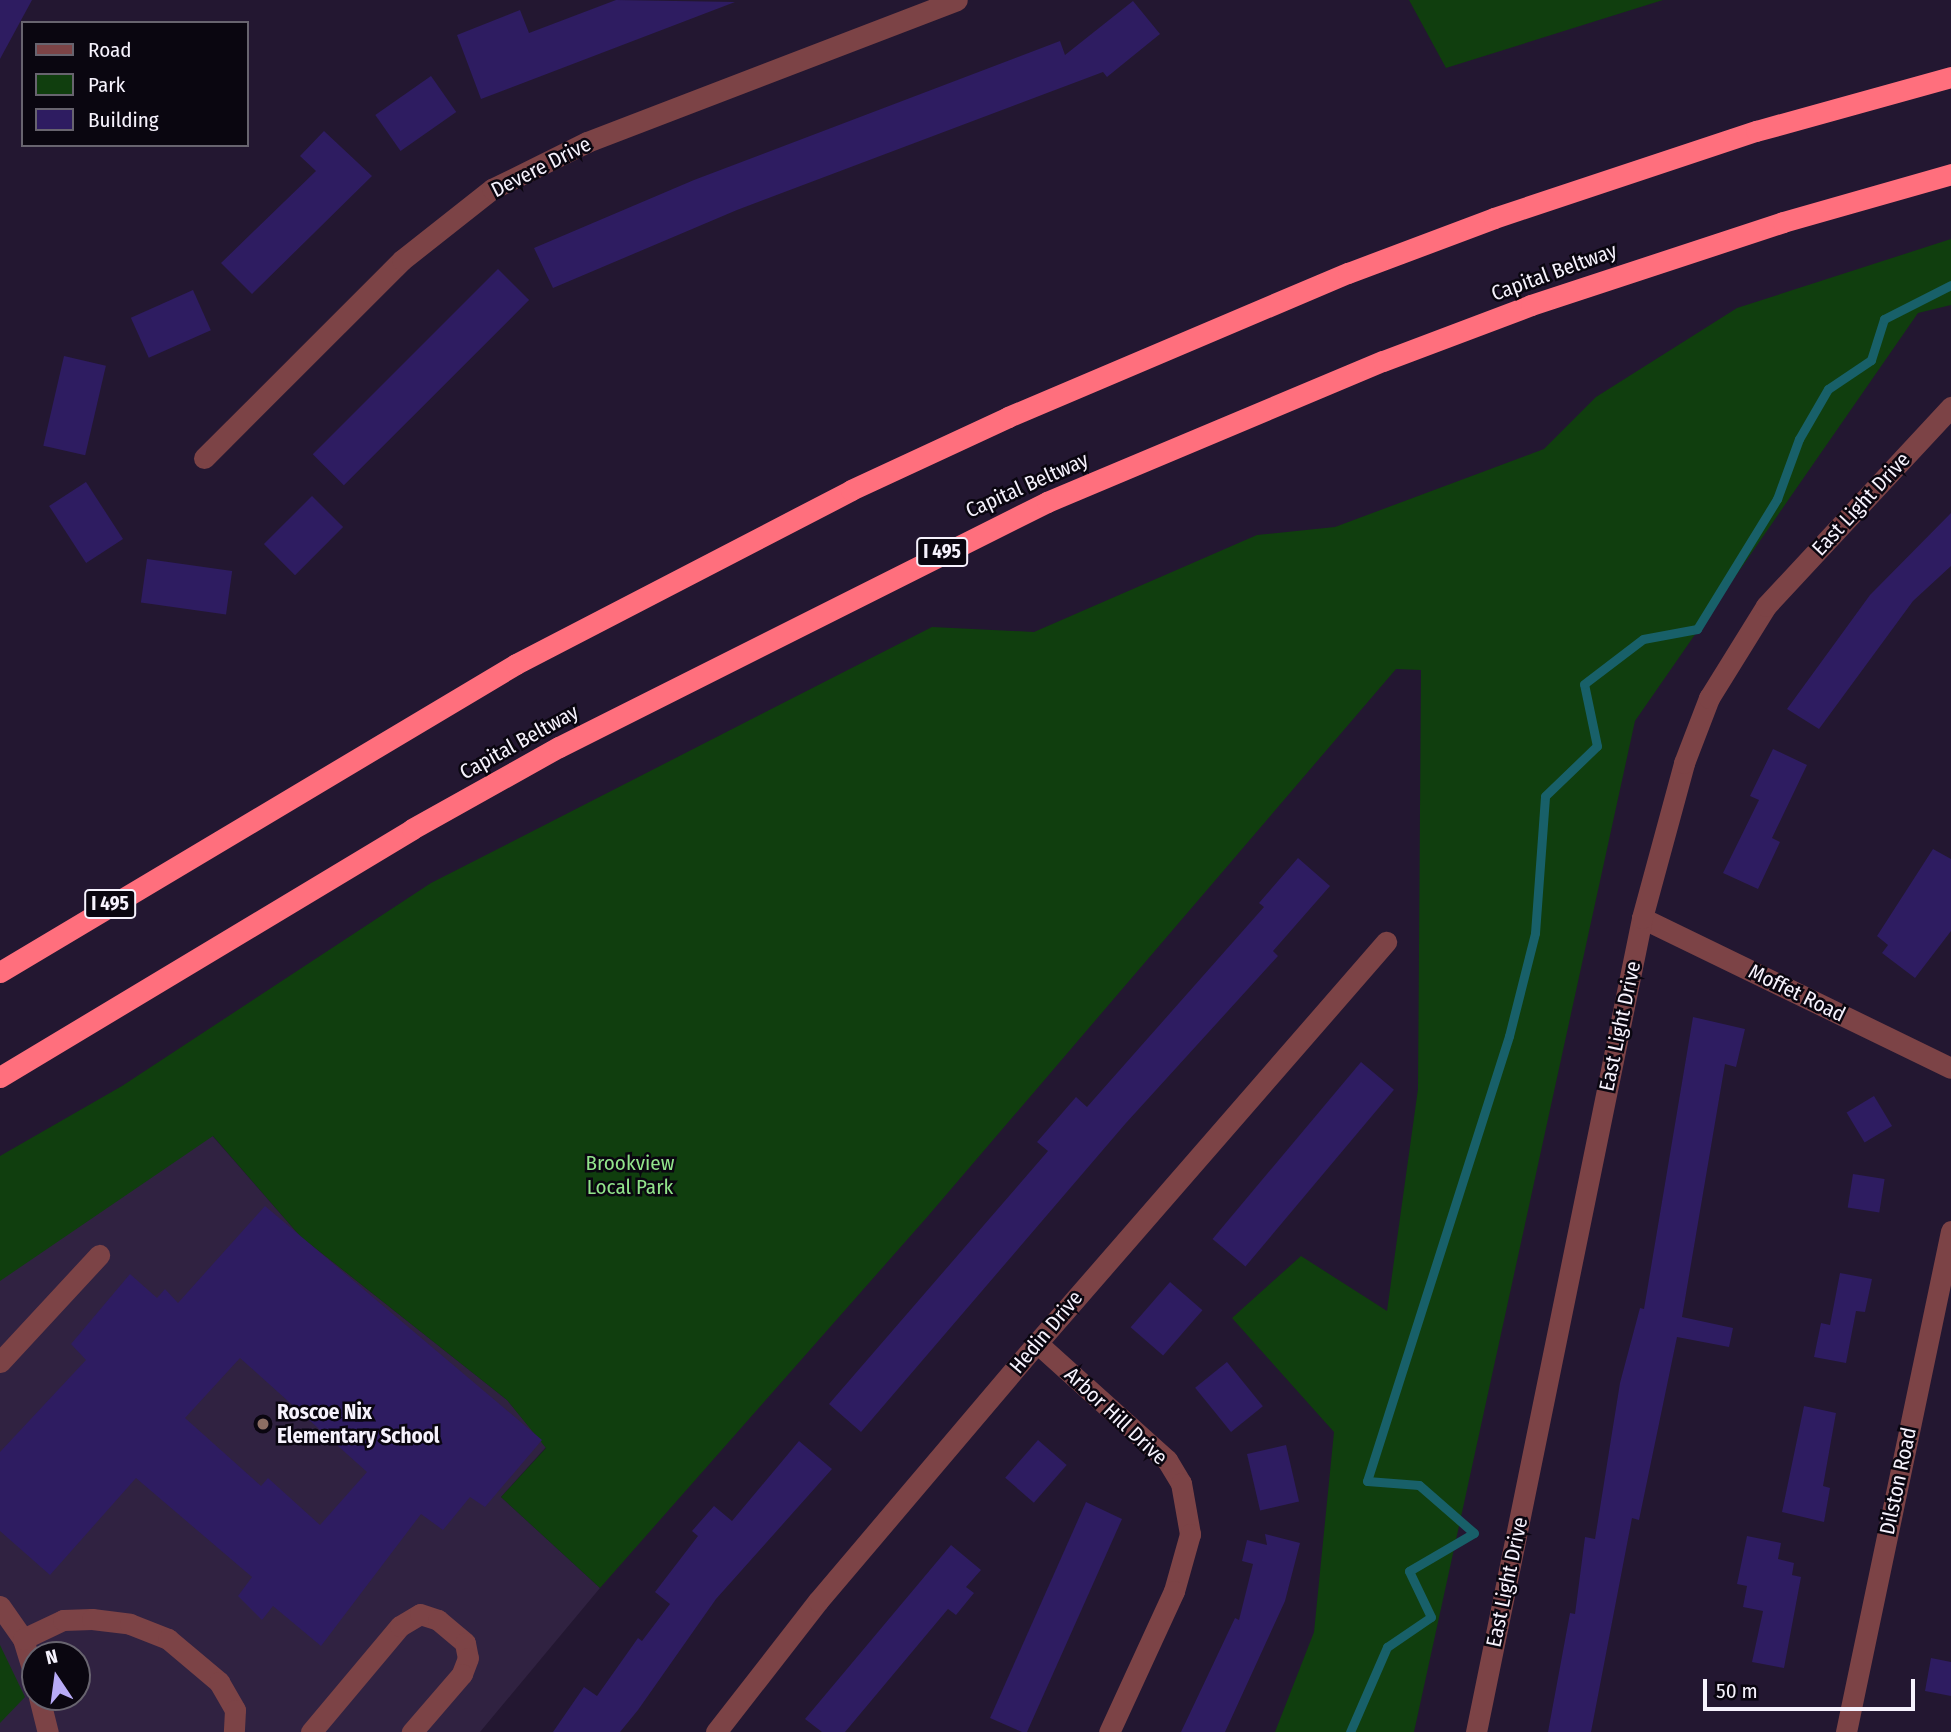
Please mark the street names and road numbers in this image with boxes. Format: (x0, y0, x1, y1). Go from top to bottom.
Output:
street label: Devere Drive (487, 131, 595, 203)
street label: Capital Beltway (1488, 238, 1620, 306)
street label: Capital Beltway (962, 447, 1092, 523)
street label: East Light Drive (1807, 447, 1915, 561)
road number: I 495 (916, 537, 968, 568)
street label: Capital Beltway (455, 699, 583, 785)
road number: I 495 (84, 888, 136, 920)
street label: East Light Drive (1594, 959, 1646, 1093)
street label: Moffet Road (1745, 959, 1849, 1027)
street label: Hedin Drive (1004, 1286, 1088, 1378)
street label: Arbor Hill Drive (1059, 1362, 1173, 1470)
street label: Dilston Road (1874, 1425, 1922, 1537)
street label: East Light Drive (1481, 1515, 1533, 1649)

